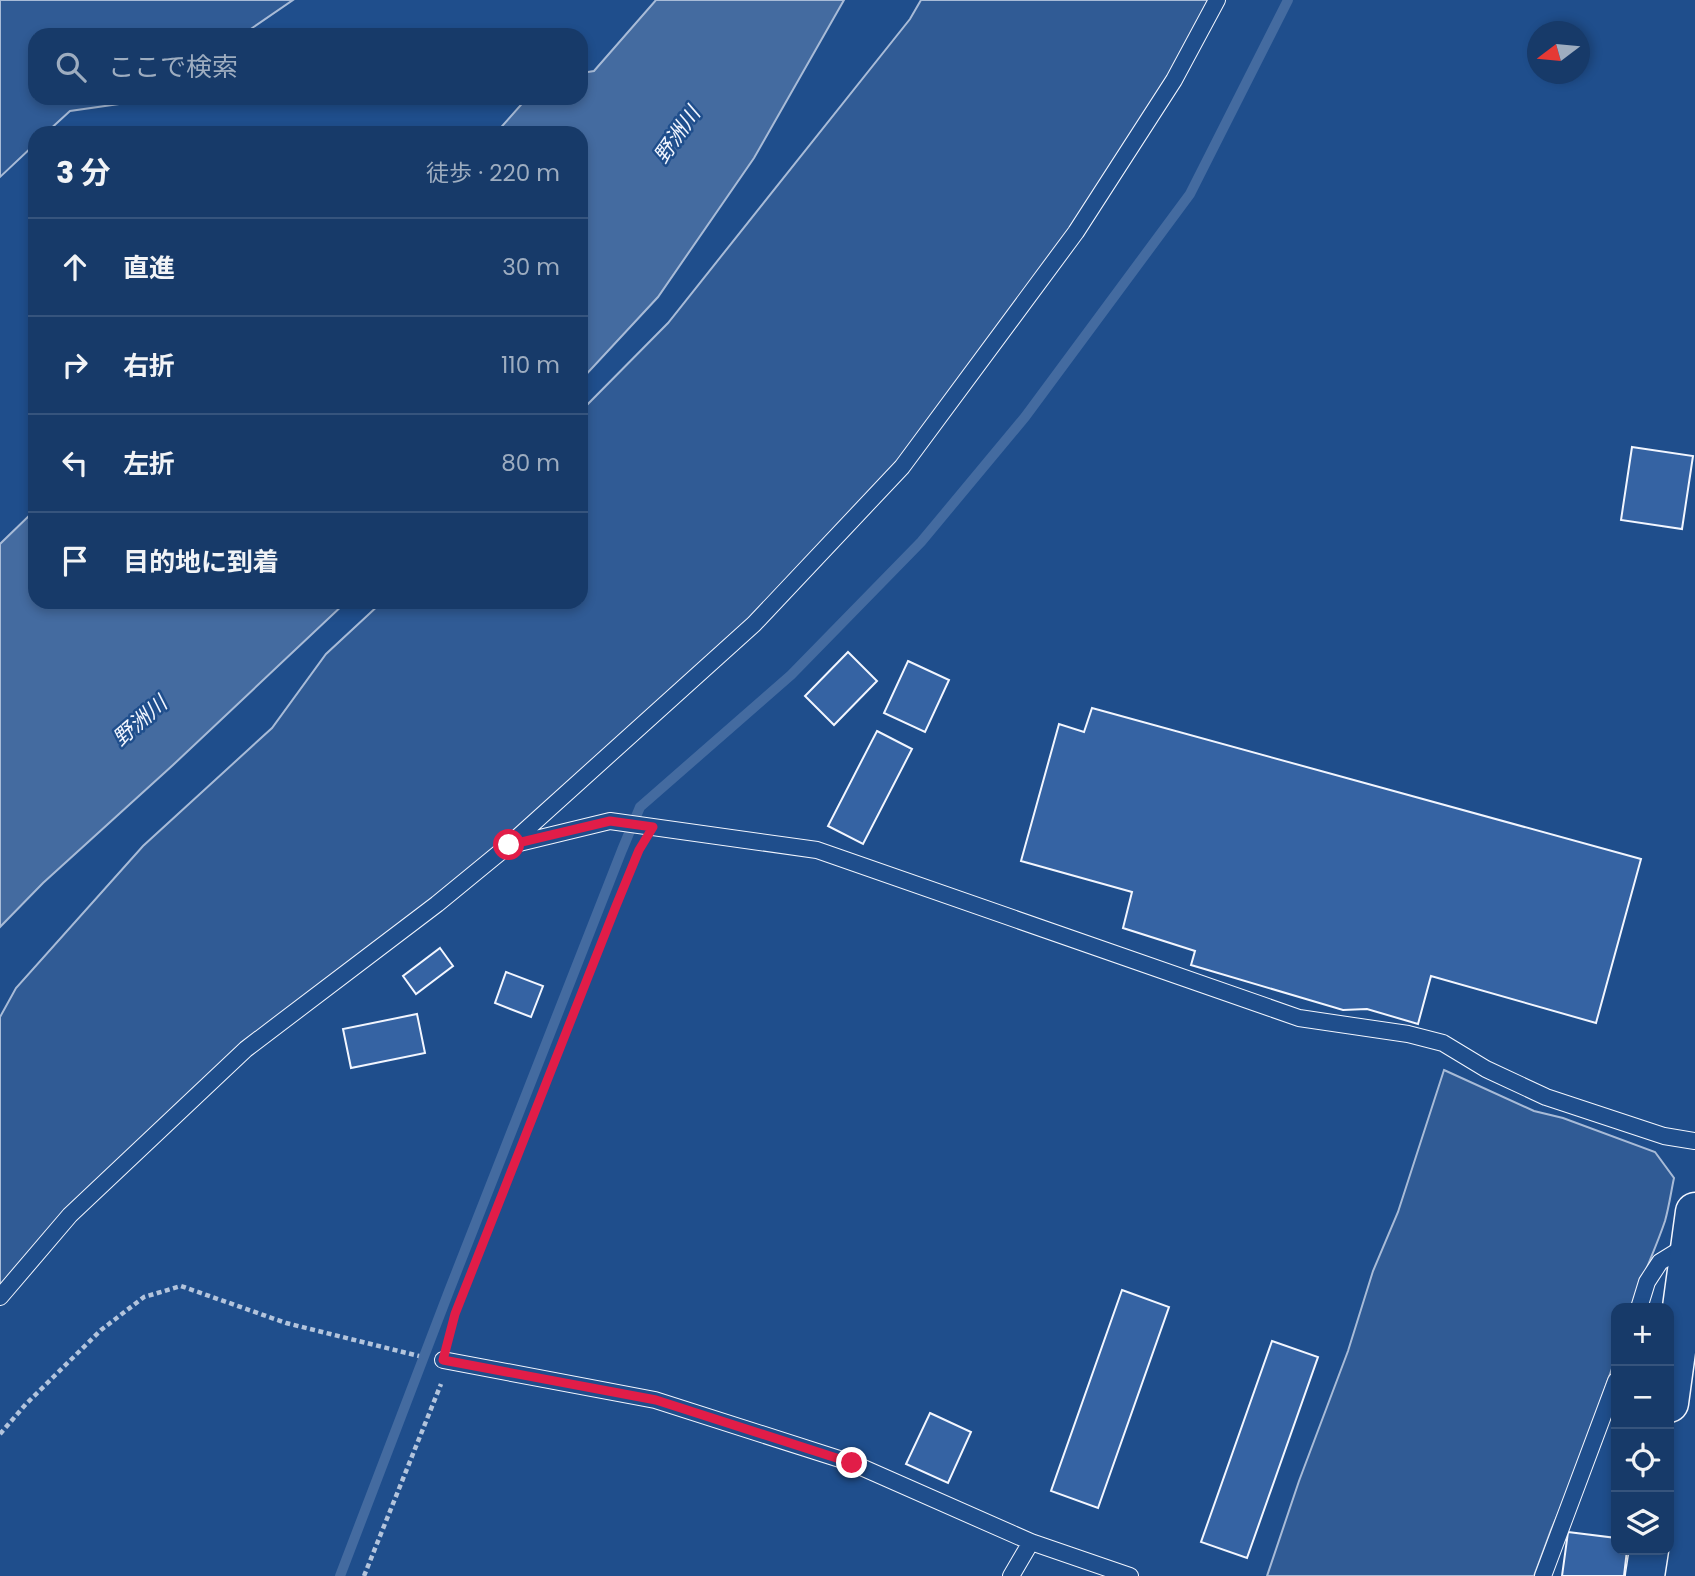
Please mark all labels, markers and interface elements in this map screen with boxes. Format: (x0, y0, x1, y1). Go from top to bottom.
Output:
north arrow (1527, 21, 1590, 84)
search box (28, 28, 588, 105)
icon: search (52, 48, 90, 86)
text: ここで検索 (108, 49, 238, 85)
water label: 野洲川 (647, 99, 708, 169)
text: 3 分 (56, 151, 111, 194)
text: 徒歩 · 220 m (426, 157, 560, 189)
icon: ahead (56, 248, 94, 286)
text: 直進 (123, 250, 175, 286)
text: 30 m (502, 251, 560, 283)
icon: right (56, 346, 94, 384)
text: 右折 (123, 348, 175, 384)
text: 110 m (501, 349, 560, 381)
icon: left (56, 444, 94, 482)
text: 左折 (123, 446, 175, 482)
text: 80 m (501, 447, 560, 479)
icon: arrive (56, 542, 94, 580)
text: 目的地に到着 (123, 544, 279, 580)
water label: 野洲川 (106, 688, 174, 752)
route start (493, 829, 524, 860)
map controls (1611, 1303, 1674, 1555)
button: + (1611, 1303, 1674, 1366)
button: − (1611, 1366, 1674, 1429)
button: locate (1611, 1429, 1674, 1492)
route end (836, 1447, 867, 1478)
button: layers (1611, 1492, 1674, 1555)

